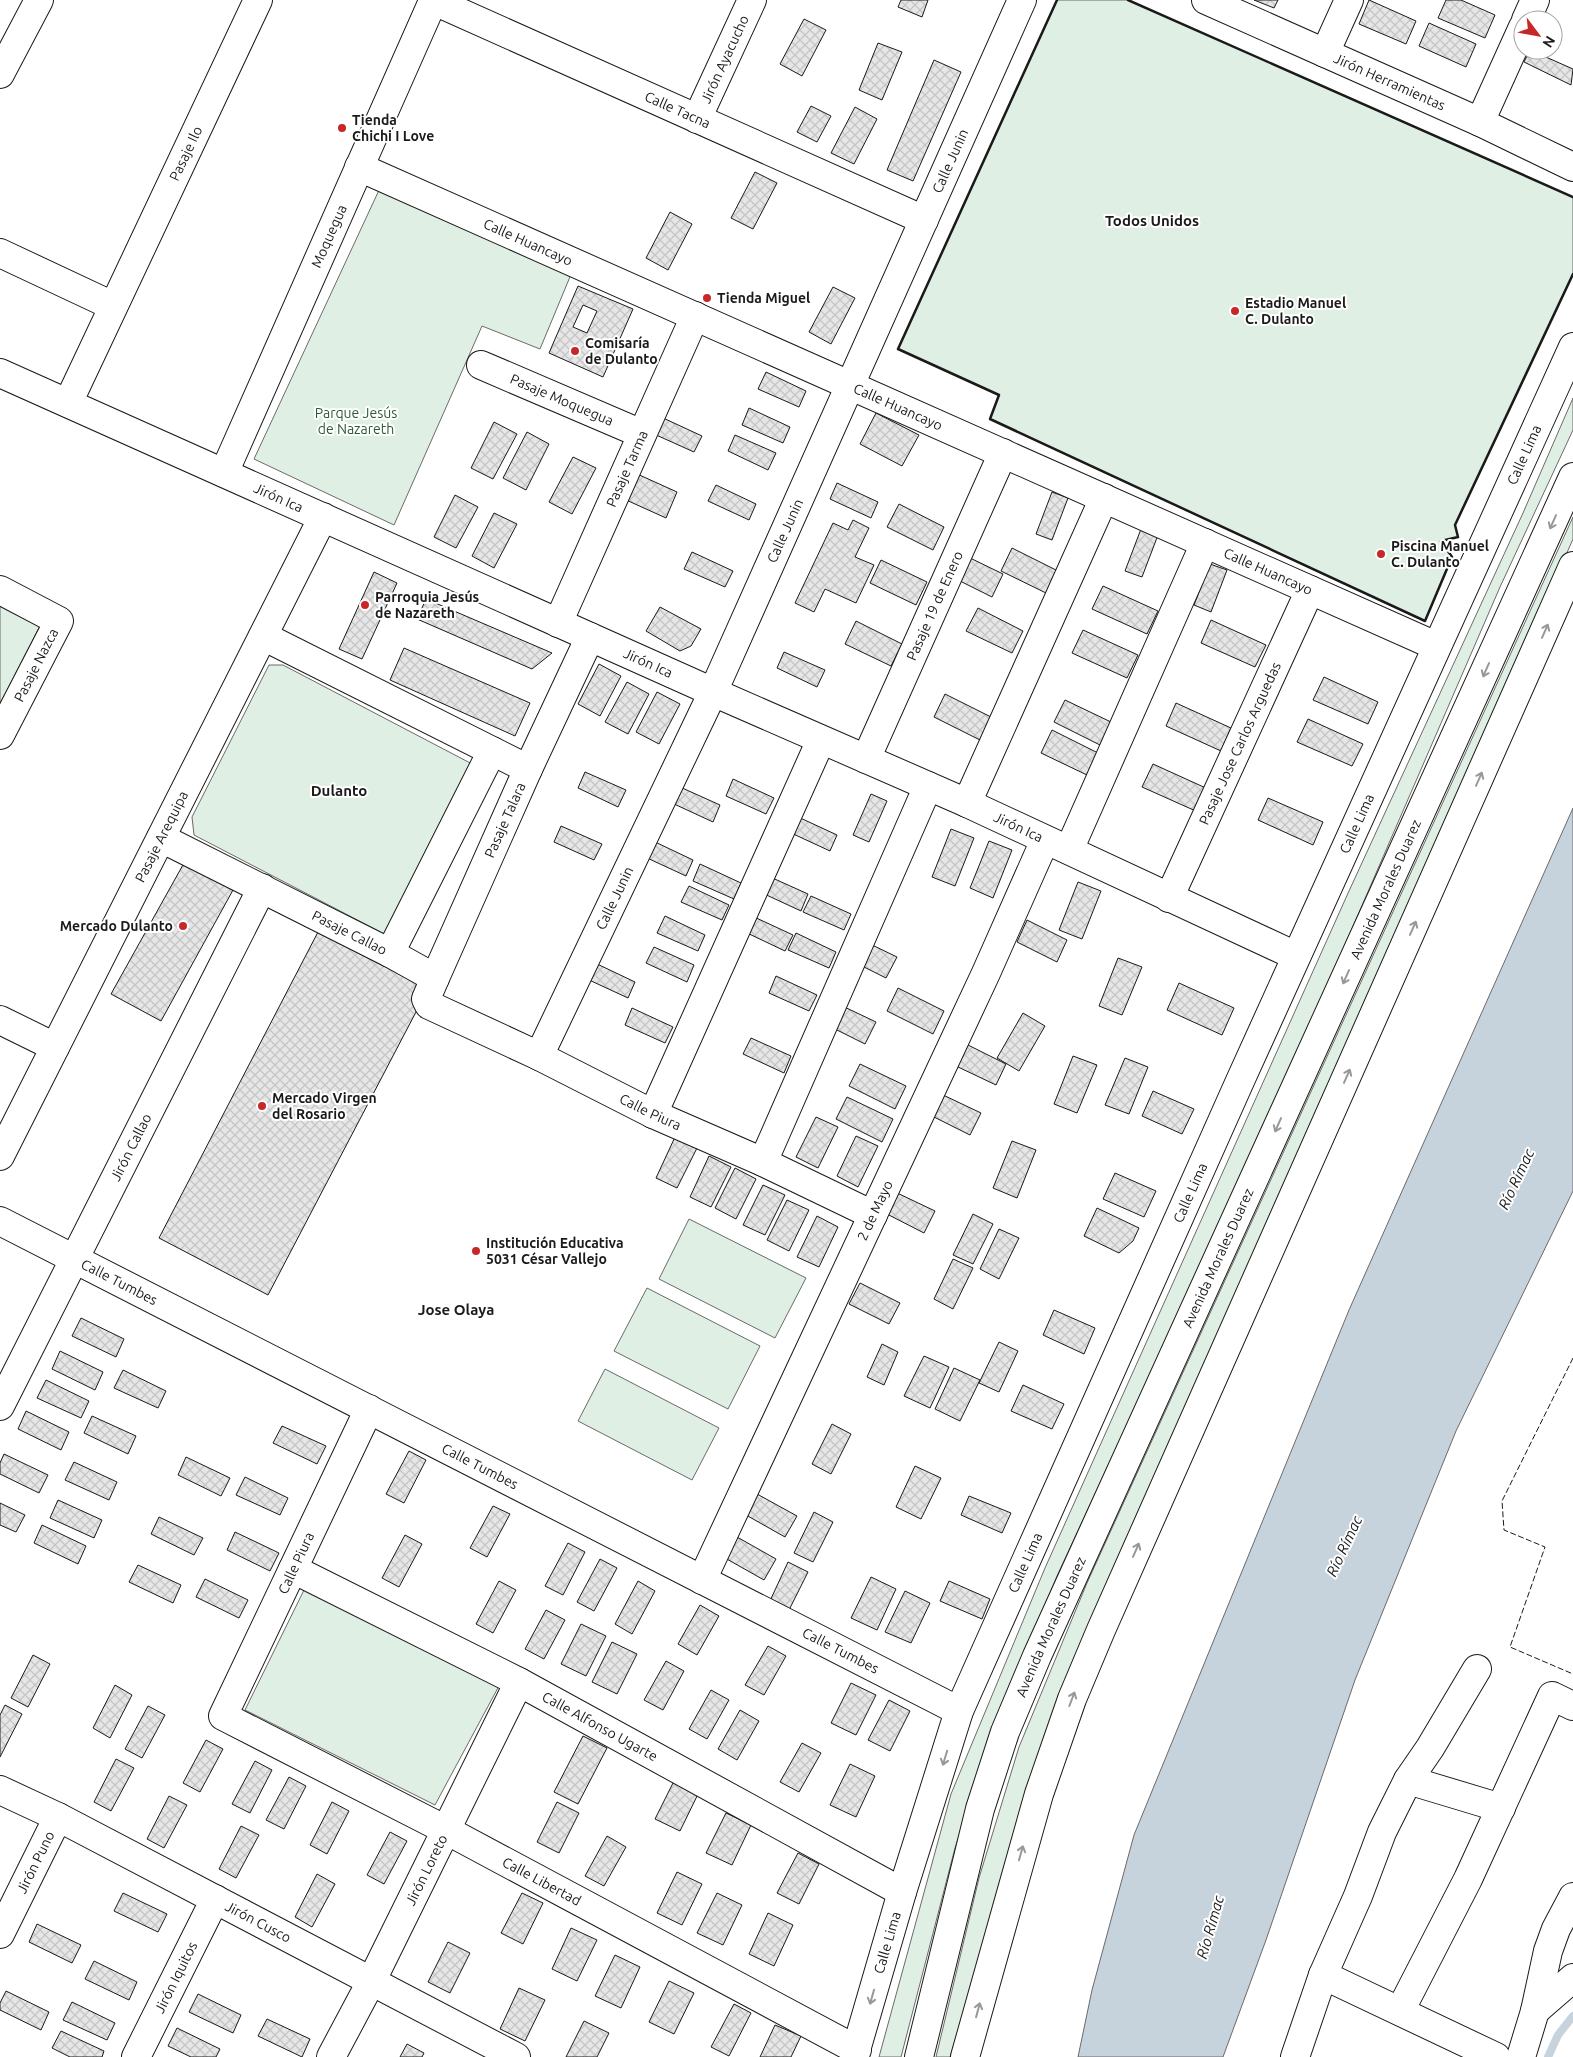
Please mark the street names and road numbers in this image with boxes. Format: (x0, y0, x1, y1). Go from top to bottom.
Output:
street label: Jirón Ayacucho (697, 13, 752, 106)
street label: Jirón Herramientas (1331, 50, 1448, 114)
street label: Calle Tacna (642, 88, 713, 131)
street label: Pasaje Ilo (166, 123, 205, 183)
street label: Calle Junin (929, 126, 971, 195)
street label: Moquegua (308, 202, 350, 270)
street label: Calle Huancayo (481, 215, 575, 269)
street label: Pasaje Moquegua (508, 371, 616, 429)
street label: Calle Huancayo (851, 380, 945, 434)
street label: Calle Lima (1504, 422, 1545, 487)
street label: Pasaje Tarma (603, 428, 651, 509)
street label: Jirón Ica (251, 480, 306, 516)
street label: Calle Junin (764, 496, 806, 565)
street label: Calle Huancayo (1221, 545, 1315, 598)
street label: Pasaje 19 de Enero (903, 548, 966, 663)
street label: Pasaje Nazca (11, 626, 61, 704)
street label: Jirón Ica (621, 645, 675, 681)
street label: Pasaje Jose Carlos Arguedas (1196, 660, 1284, 827)
street label: Pasaje Talara (481, 780, 529, 860)
street label: Pasaje Arequipa (132, 788, 191, 885)
street label: Calle Lima (1336, 791, 1377, 856)
street label: Jirón Ica (991, 809, 1045, 845)
street label: Avenida Morales Duarez (1347, 817, 1424, 962)
street label: Calle Junin (593, 864, 636, 932)
street label: Pasaje Callao (309, 907, 390, 958)
street label: Calle Piura (617, 1090, 684, 1133)
street label: Jirón Callao (107, 1111, 155, 1184)
street label: Calle Lima (1170, 1160, 1210, 1225)
street label: 2 de Mayo (854, 1178, 896, 1243)
street label: Avenida Morales Duarez (1179, 1186, 1257, 1330)
street label: Calle Tumbes (78, 1256, 160, 1308)
street label: Calle Tumbes (439, 1440, 521, 1492)
street label: Calle Piura (275, 1530, 317, 1596)
street label: Calle Lima (1005, 1530, 1045, 1595)
street label: Avenida Morales Duarez (1013, 1554, 1089, 1699)
street label: Calle Tumbes (800, 1624, 881, 1677)
street label: Calle Alfonso Ugarte (539, 1688, 660, 1764)
street label: Jirón Puno (13, 1828, 58, 1896)
street label: Jirón Loreto (402, 1832, 451, 1908)
street label: Calle Libertad (500, 1854, 584, 1909)
street label: Jirón Cusco (222, 1898, 294, 1946)
street label: Calle Lima (871, 1910, 904, 1976)
street label: Jirón Iquitos (151, 1939, 200, 2016)

